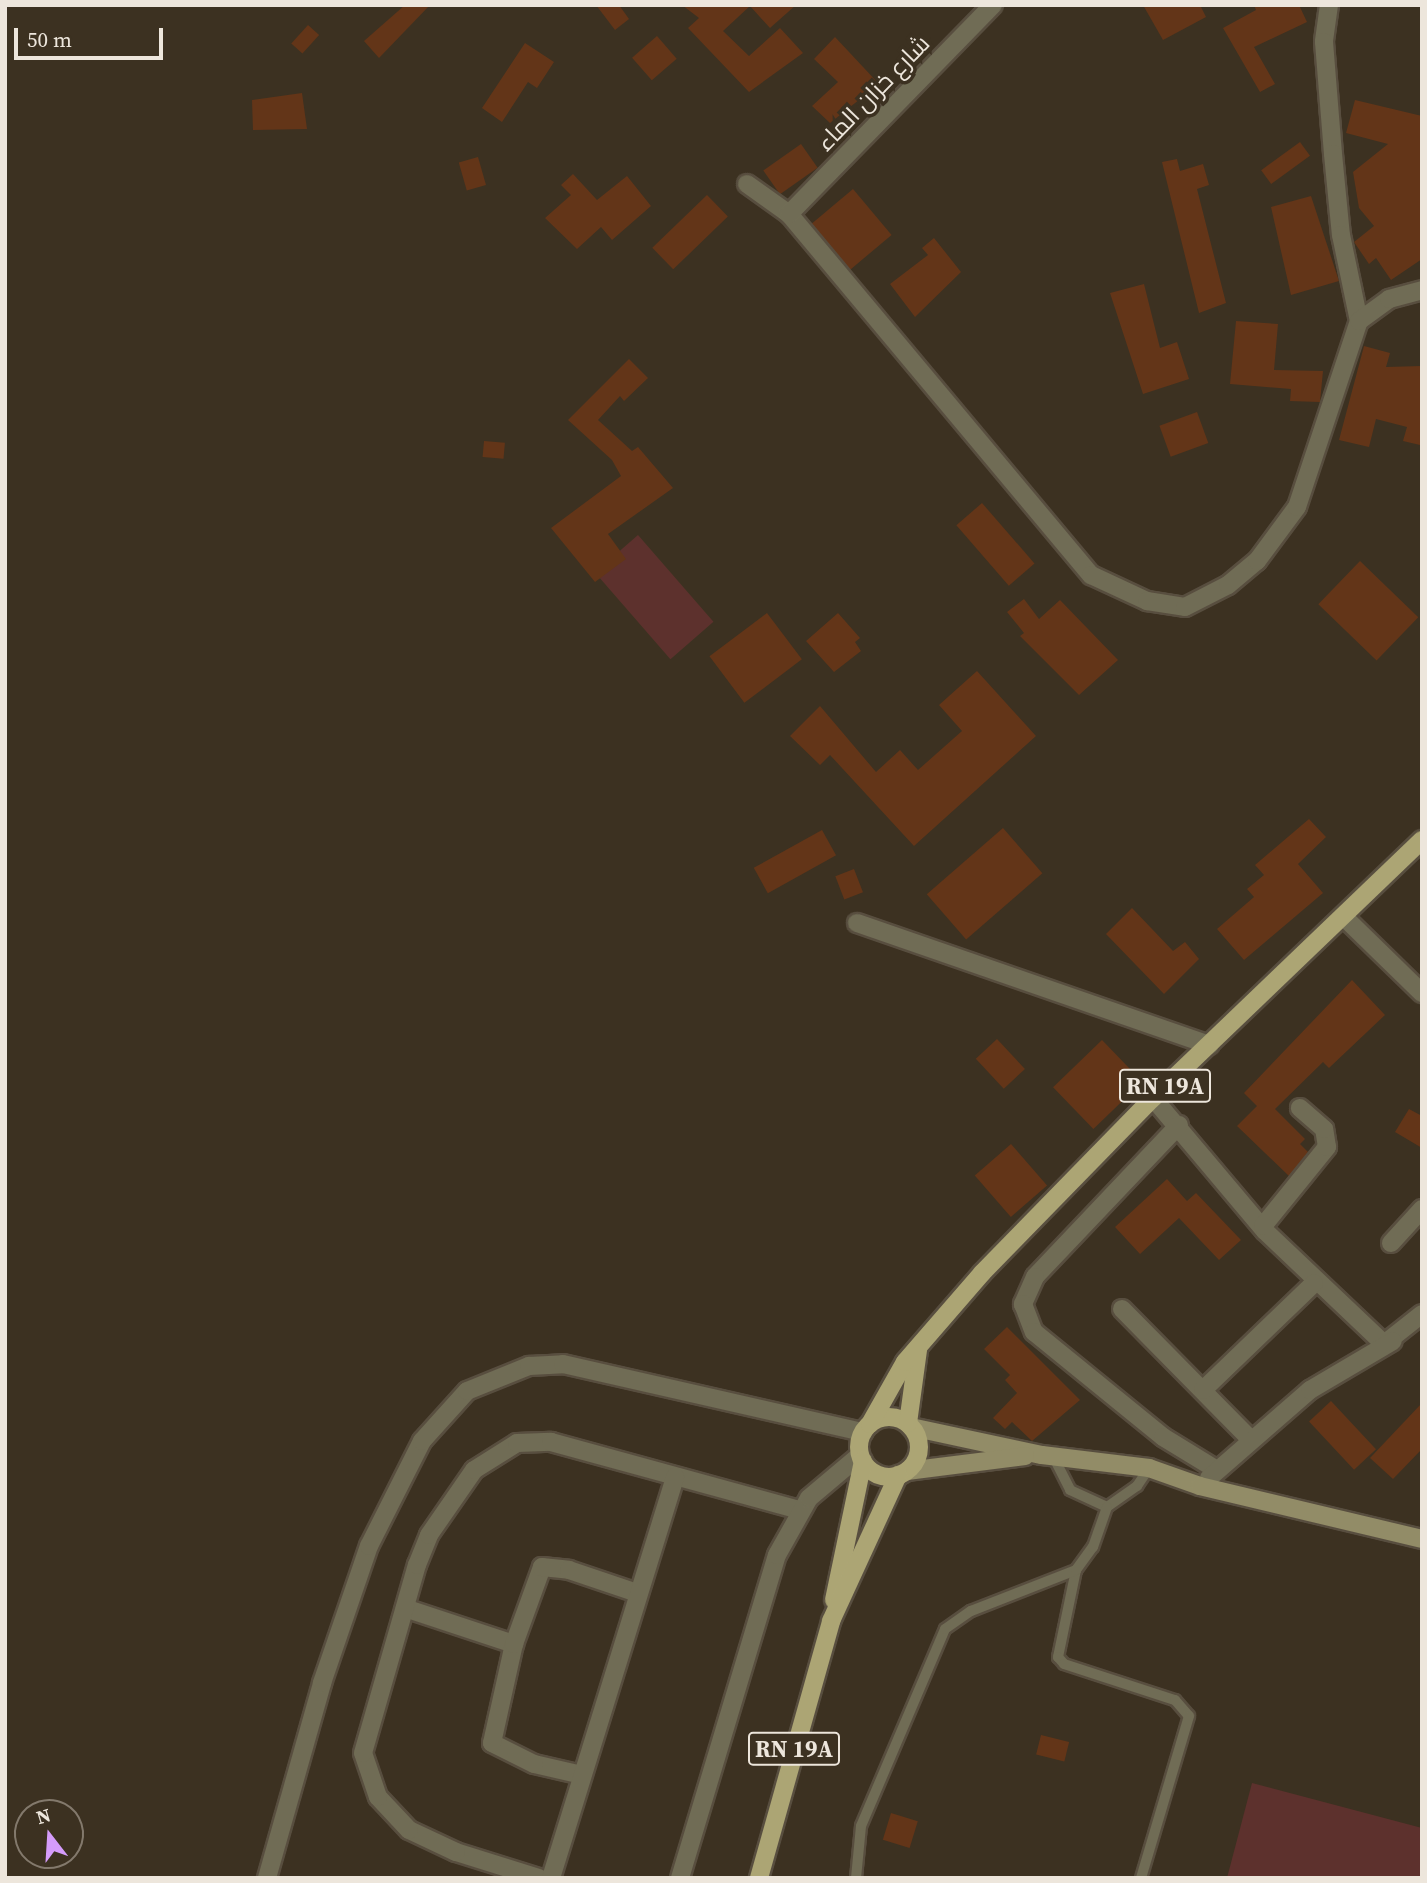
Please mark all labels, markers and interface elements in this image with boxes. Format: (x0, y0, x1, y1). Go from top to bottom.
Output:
scale bar (18, 14, 166, 58)
text: 50 m (27, 25, 72, 54)
street label: شارع خزان الماء (811, 29, 935, 157)
road number: RN 19A (1118, 1066, 1212, 1106)
road number: RN 19A (747, 1730, 841, 1768)
north arrow (14, 1799, 84, 1869)
text: N (33, 1801, 54, 1830)

